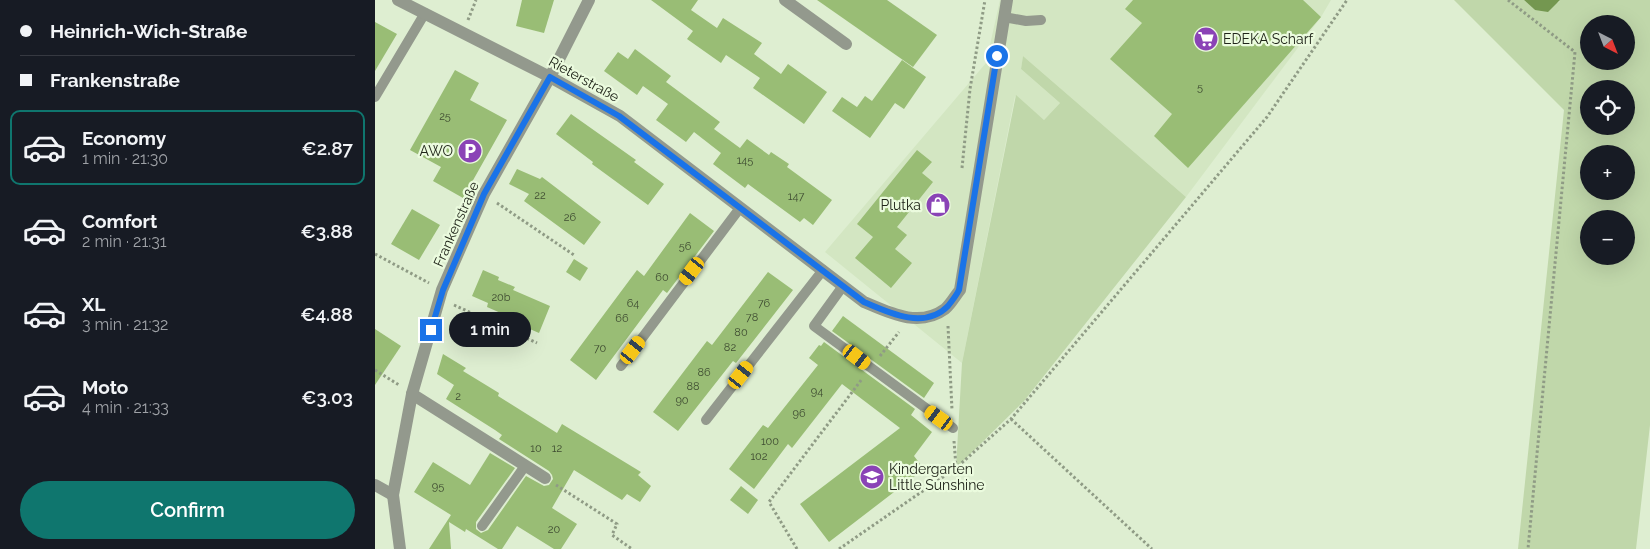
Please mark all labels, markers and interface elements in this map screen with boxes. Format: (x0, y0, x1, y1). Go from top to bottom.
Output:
north arrow (1580, 15, 1635, 70)
map controls (1580, 15, 1635, 265)
text: Heinrich-Wich-Straße (50, 20, 247, 42)
supermarket icon: EDEKA Scharf (1193, 26, 1219, 52)
place label: EDEKA Scharf (1223, 31, 1315, 47)
route start (986, 45, 1008, 67)
street label: Rieterstraße (546, 53, 622, 105)
text: Frankenstraße (50, 69, 180, 91)
button: locate (1580, 80, 1635, 135)
house number: 5 (1197, 81, 1203, 94)
house number: 25 (439, 110, 451, 123)
icon: car (22, 125, 67, 170)
text: Economy (82, 127, 166, 149)
text: €2.87 (302, 137, 353, 159)
parking icon: AWO (457, 138, 483, 164)
place label: AWO (420, 143, 453, 159)
button: + (1580, 145, 1635, 200)
text: 1 min · 21:30 (82, 149, 168, 168)
house number: 145 (737, 154, 753, 167)
street label: Frankenstraße (430, 179, 482, 269)
house number: 22 (534, 189, 546, 202)
house number: 147 (788, 190, 804, 203)
shop icon: Plutka (925, 192, 951, 218)
place label: Plutka (880, 197, 921, 213)
icon: car (22, 208, 67, 253)
text: Comfort (82, 210, 157, 232)
button: − (1580, 210, 1635, 265)
house number: 26 (564, 211, 577, 224)
text: €3.88 (301, 220, 353, 242)
text: 2 min · 21:31 (82, 232, 167, 251)
house number: 56 (679, 240, 692, 253)
car (676, 255, 707, 287)
house number: 60 (655, 271, 669, 284)
icon: car (22, 291, 67, 336)
house number: 20b (491, 291, 511, 304)
text: XL (82, 293, 105, 315)
house number: 64 (627, 297, 639, 310)
house number: 76 (758, 297, 771, 310)
text: €4.88 (300, 303, 353, 325)
house number: 78 (746, 311, 758, 324)
callout: 1 min (449, 312, 531, 348)
house number: 66 (615, 312, 629, 325)
text: 3 min · 21:32 (82, 315, 168, 334)
route end (420, 319, 442, 341)
text: 1 min (470, 320, 510, 339)
house number: 80 (734, 326, 748, 339)
car (617, 334, 648, 366)
house number: 82 (724, 341, 736, 354)
house number: 70 (594, 342, 607, 355)
car (840, 342, 873, 372)
car (725, 359, 756, 391)
house number: 86 (697, 366, 711, 379)
icon: car (22, 374, 67, 419)
text: Moto (82, 376, 128, 398)
house number: 88 (686, 380, 700, 393)
house number: 94 (811, 385, 823, 398)
text: €3.03 (301, 386, 353, 408)
house number: 2 (455, 390, 461, 403)
house number: 90 (675, 394, 689, 407)
text: 4 min · 21:33 (82, 398, 169, 417)
car (922, 403, 955, 433)
house number: 96 (792, 407, 806, 420)
house number: 100 (761, 435, 779, 448)
house number: 10 (530, 442, 542, 455)
house number: 12 (552, 442, 562, 455)
house number: 102 (750, 450, 768, 463)
place label: Kindergarten Little Sunshine (889, 461, 985, 493)
school or university icon: Kindergarten Little Sunshine (859, 464, 885, 490)
house number: 95 (432, 480, 444, 493)
button: Confirm (20, 481, 355, 539)
house number: 20 (548, 523, 560, 536)

